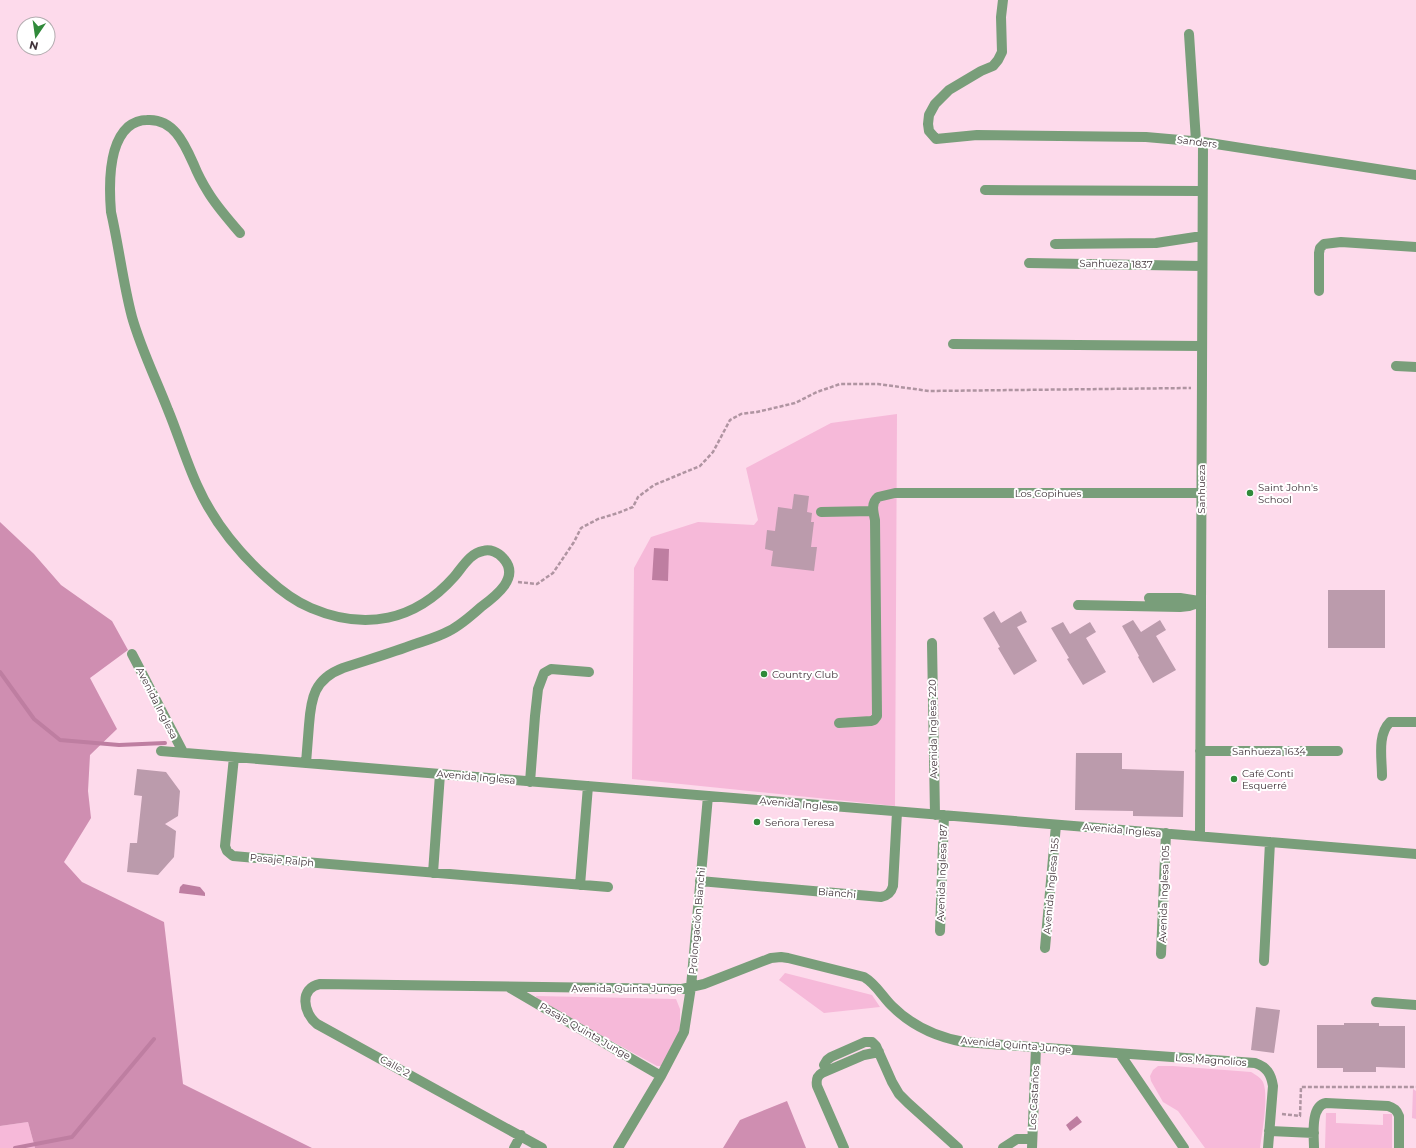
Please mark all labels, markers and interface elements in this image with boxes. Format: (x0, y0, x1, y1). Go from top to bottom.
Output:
north arrow (16, 16, 56, 56)
text: N (28, 38, 40, 54)
street label: Sanders (1176, 133, 1218, 151)
street label: Sanhueza 1837 (1079, 257, 1153, 271)
street label: Sanhueza (1195, 464, 1208, 514)
place label: Saint John's School (1258, 481, 1318, 506)
street label: Los Copihues (1015, 487, 1081, 500)
marker: Saint John's School (1245, 488, 1255, 498)
street label: Avenida Inglesa (133, 665, 181, 741)
place label: Country Club (772, 668, 838, 681)
marker: Country Club (759, 669, 769, 679)
street label: Avenida Inglesa 220 (926, 679, 940, 779)
street label: Sanhueza 1634 (1232, 745, 1306, 758)
street label: Avenida Inglesa (436, 767, 516, 787)
place label: Café Conti Esquerré (1242, 767, 1294, 792)
marker: Café Conti Esquerré (1229, 774, 1239, 784)
street label: Avenida Inglesa (759, 794, 839, 814)
place label: Señora Teresa (765, 816, 834, 829)
marker: Señora Teresa (752, 817, 762, 827)
street label: Avenida Inglesa (1082, 820, 1162, 840)
street label: Avenida Inglesa 187 (934, 824, 950, 922)
street label: Avenida Inglesa 155 (1040, 837, 1062, 935)
street label: Avenida Inglesa 105 (1156, 845, 1172, 943)
street label: Pasaje Ralph (249, 851, 315, 869)
street label: Prolongación Bianchi (686, 867, 708, 975)
street label: Bianchi (818, 885, 856, 901)
street label: Avenida Quinta Junge (571, 982, 683, 995)
street label: Pasaje Quinta Junge (537, 1000, 633, 1062)
street label: Avenida Quinta Junge (960, 1034, 1072, 1056)
street label: Los Magnolios (1175, 1051, 1247, 1069)
street label: Calle 2 (378, 1052, 413, 1080)
street label: Los Castaños (1026, 1065, 1042, 1131)

